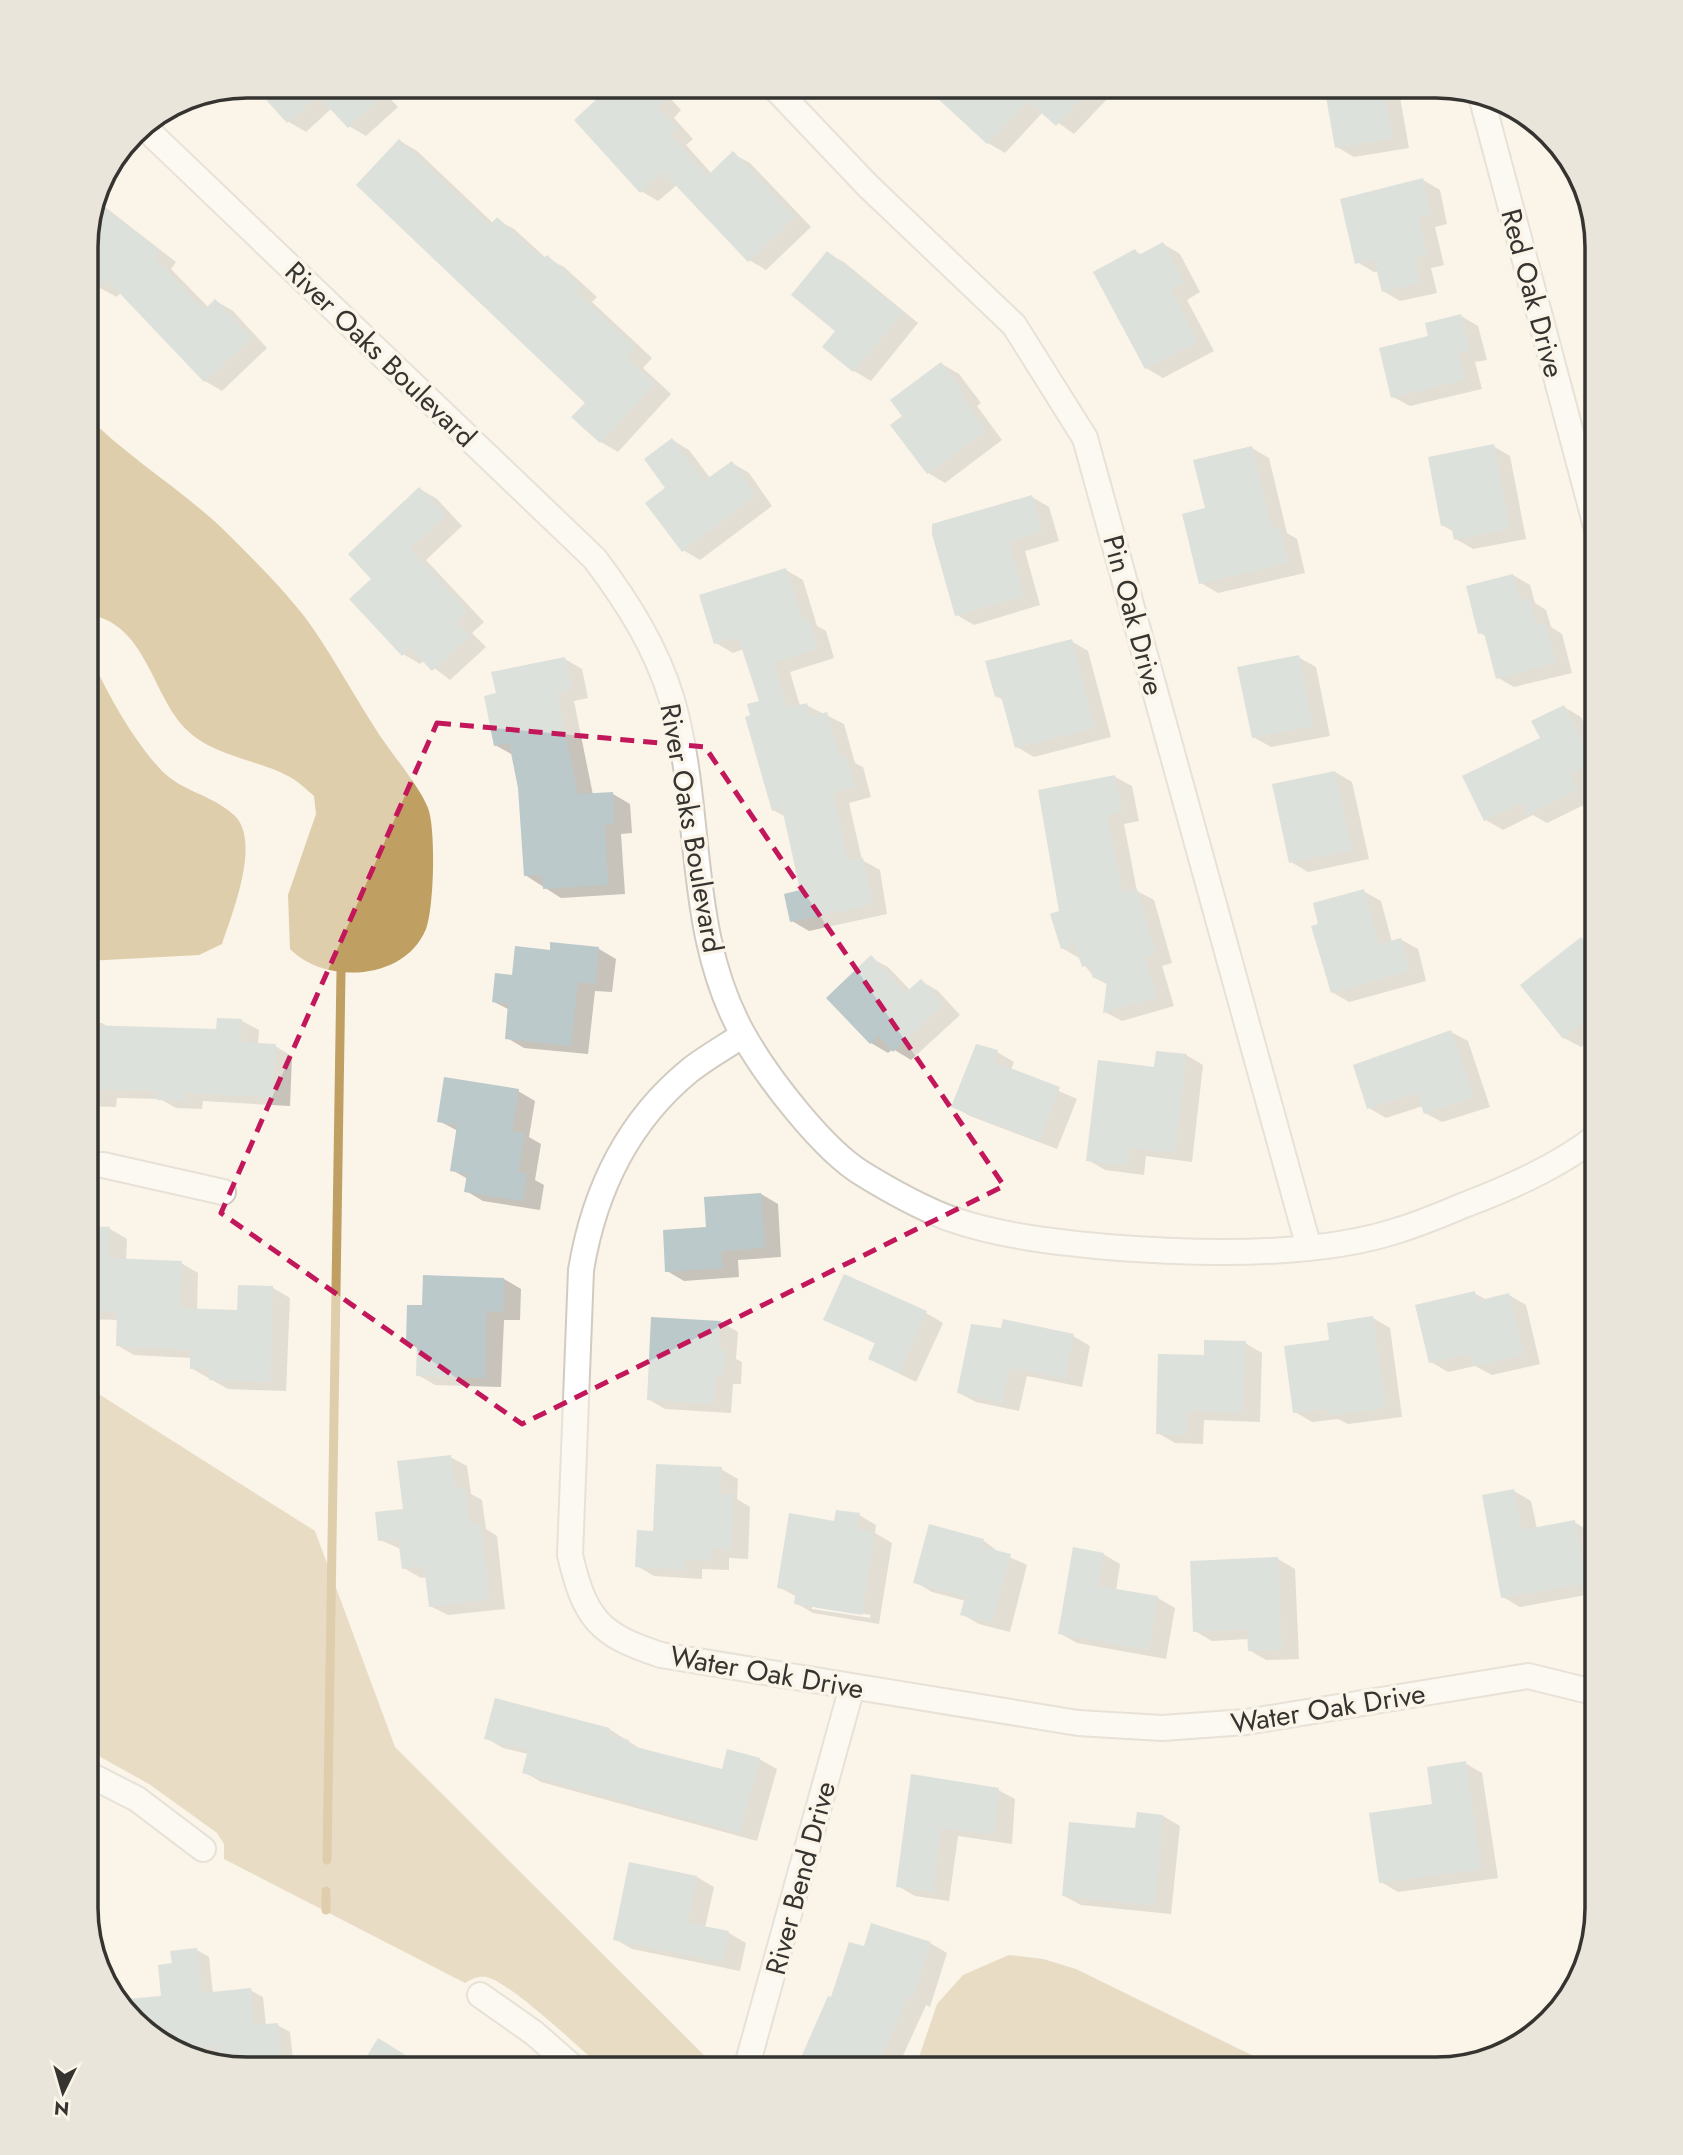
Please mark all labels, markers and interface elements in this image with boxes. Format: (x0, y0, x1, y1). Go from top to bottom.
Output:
street label: Red Oak Drive (1490, 204, 1575, 382)
street label: River Oaks Boulevard (276, 252, 486, 457)
street label: Pin Oak Drive (1092, 530, 1175, 700)
street label: River Oaks Boulevard (649, 700, 734, 956)
street label: Water Oak Drive (667, 1635, 867, 1710)
street label: Water Oak Drive (1228, 1673, 1428, 1744)
street label: River Bend Drive (755, 1777, 846, 1979)
north arrow (28, 2057, 98, 2127)
text: N (53, 2094, 70, 2123)

